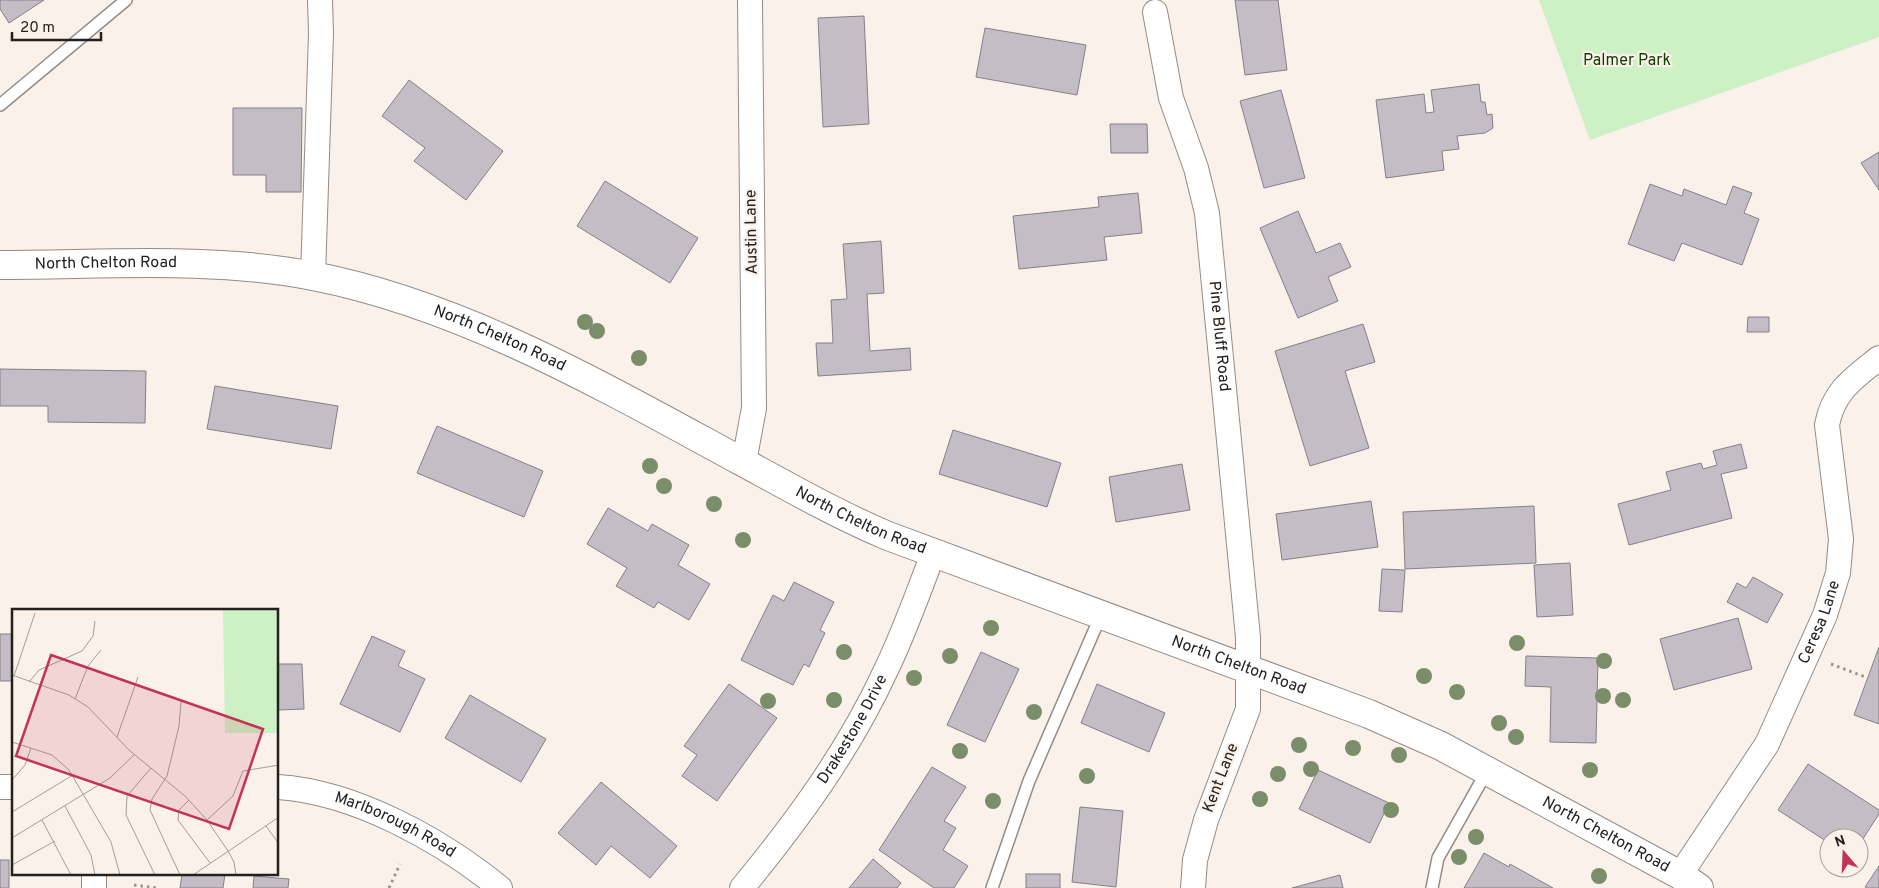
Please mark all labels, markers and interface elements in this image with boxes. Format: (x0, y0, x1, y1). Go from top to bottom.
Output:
scale bar (12, 10, 101, 42)
text: 20 m (20, 19, 55, 38)
park label: Palmer Park (1583, 51, 1671, 71)
street label: Austin Lane (741, 189, 763, 275)
street label: North Chelton Road (35, 253, 177, 275)
street label: Pine Bluff Road (1204, 280, 1234, 393)
street label: North Chelton Road (431, 301, 569, 376)
street label: North Chelton Road (792, 482, 929, 559)
street label: Ceresa Lane (1794, 578, 1845, 667)
inset map (12, 609, 279, 876)
street label: North Chelton Road (1169, 632, 1309, 700)
street label: Drakestone Drive (813, 671, 892, 788)
street label: Kent Lane (1199, 740, 1243, 816)
street label: Marlborough Road (332, 788, 459, 863)
street label: North Chelton Road (1538, 792, 1673, 878)
north arrow (1819, 828, 1869, 878)
text: N (1833, 832, 1848, 852)

